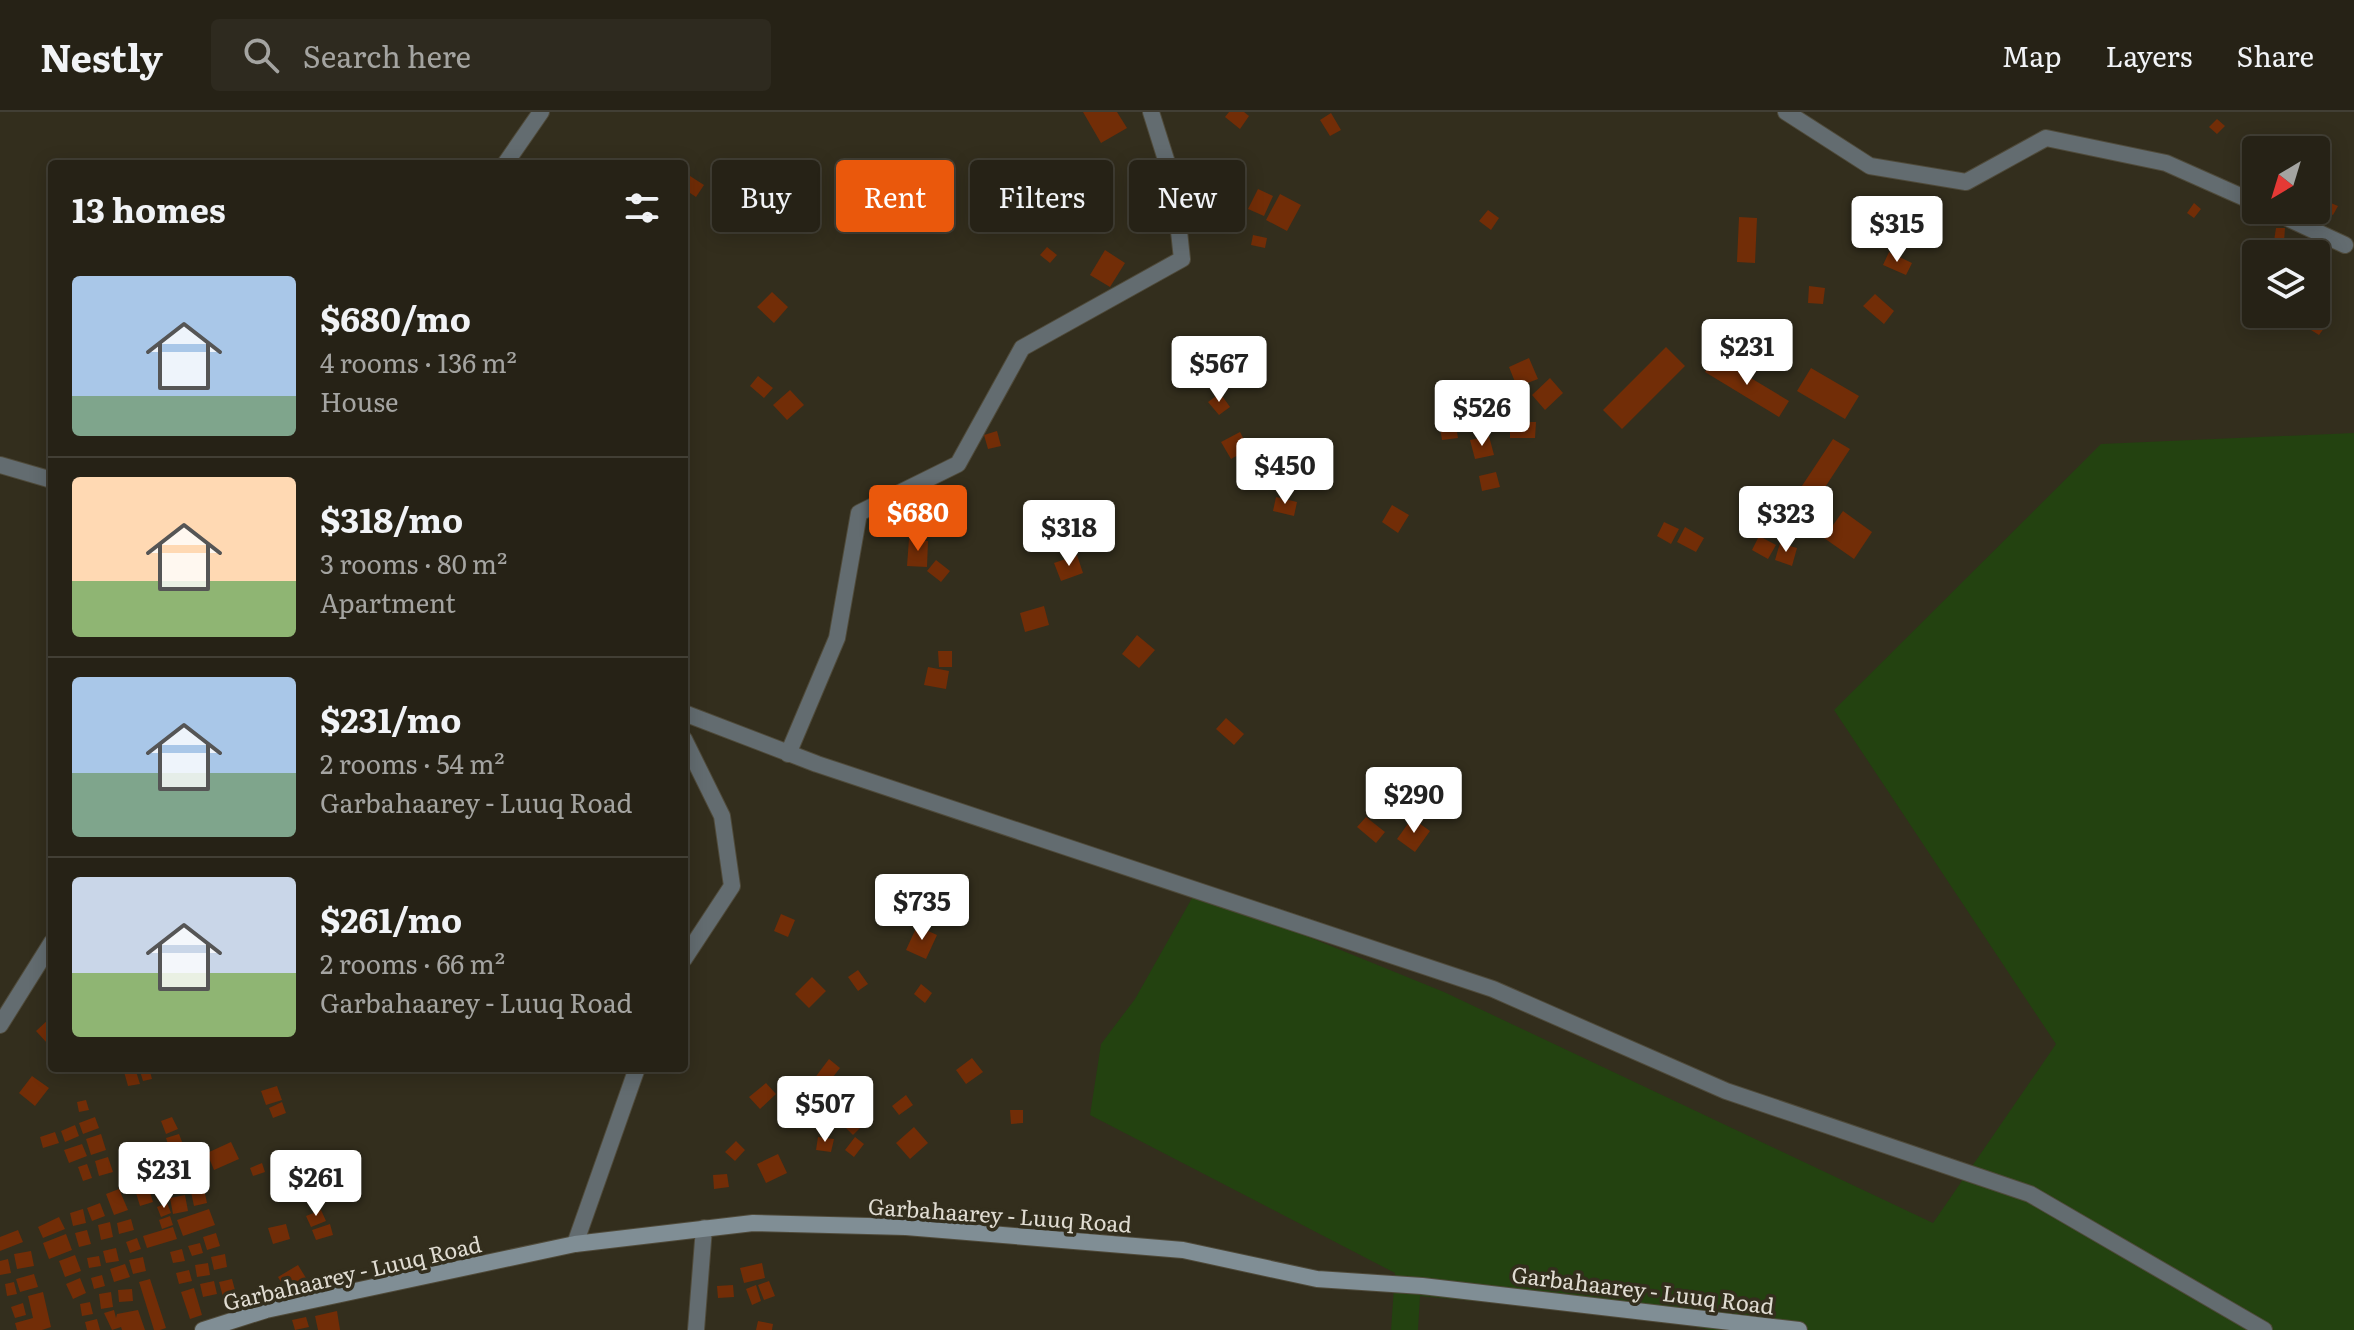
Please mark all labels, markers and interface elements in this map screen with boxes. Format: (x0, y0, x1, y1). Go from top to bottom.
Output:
search box (211, 19, 771, 91)
text: Nestly (40, 27, 163, 84)
icon: search (239, 33, 283, 77)
text: Search here (303, 33, 471, 77)
text: Map (2002, 34, 2061, 76)
text: Layers (2105, 34, 2192, 76)
text: Share (2236, 34, 2314, 76)
north arrow (2242, 136, 2330, 224)
map controls (2242, 136, 2330, 328)
chip: Buy (712, 160, 820, 232)
chip: Rent (836, 160, 954, 232)
chip: Filters (970, 160, 1113, 232)
chip: New (1129, 160, 1245, 232)
text: 13 homes (72, 183, 226, 233)
icon: filters (620, 186, 664, 230)
pin: $315 (1850, 196, 1944, 264)
text: $315 (1870, 202, 1924, 241)
button: layers (2242, 240, 2330, 328)
text: $680/mo (320, 292, 471, 342)
icon: home (136, 308, 232, 404)
pin: $231 (1700, 319, 1794, 387)
text: $231 (1720, 325, 1774, 364)
pin: $567 (1172, 336, 1266, 404)
text: 4 rooms · 136 m² (320, 342, 517, 381)
text: $567 (1190, 342, 1248, 381)
pin: $526 (1435, 380, 1529, 448)
text: House (320, 381, 398, 420)
text: $526 (1453, 386, 1511, 425)
pin: $450 (1238, 438, 1332, 506)
text: $450 (1254, 444, 1316, 483)
pin: $680 (871, 485, 965, 553)
pin: $323 (1739, 486, 1833, 554)
text: $680 (887, 491, 949, 530)
text: $323 (1757, 492, 1815, 531)
text: $318/mo (320, 493, 463, 543)
pin: $318 (1022, 500, 1116, 568)
text: $318 (1041, 506, 1097, 545)
icon: home (136, 509, 232, 605)
text: 3 rooms · 80 m² (320, 543, 507, 582)
text: Apartment (320, 582, 456, 621)
text: $231/mo (320, 693, 461, 743)
icon: home (136, 709, 232, 805)
text: 2 rooms · 54 m² (320, 743, 505, 782)
pin: $290 (1367, 767, 1461, 835)
text: $290 (1384, 773, 1444, 812)
text: Garbahaarey - Luuq Road (320, 782, 632, 821)
pin: $735 (875, 874, 969, 942)
text: $735 (893, 880, 951, 919)
text: $261/mo (320, 893, 462, 943)
icon: home (136, 909, 232, 1005)
text: 2 rooms · 66 m² (320, 943, 505, 982)
text: Garbahaarey - Luuq Road (320, 982, 632, 1021)
pin: $507 (778, 1076, 872, 1144)
text: $507 (795, 1082, 855, 1121)
pin: $231 (117, 1142, 211, 1210)
text: $231 (137, 1148, 191, 1187)
pin: $261 (269, 1150, 363, 1218)
text: $261 (288, 1156, 344, 1195)
street label: Garbahaarey - Luuq Road (867, 1188, 1133, 1240)
street label: Garbahaarey - Luuq Road (219, 1226, 485, 1318)
street label: Garbahaarey - Luuq Road (1510, 1257, 1776, 1321)

